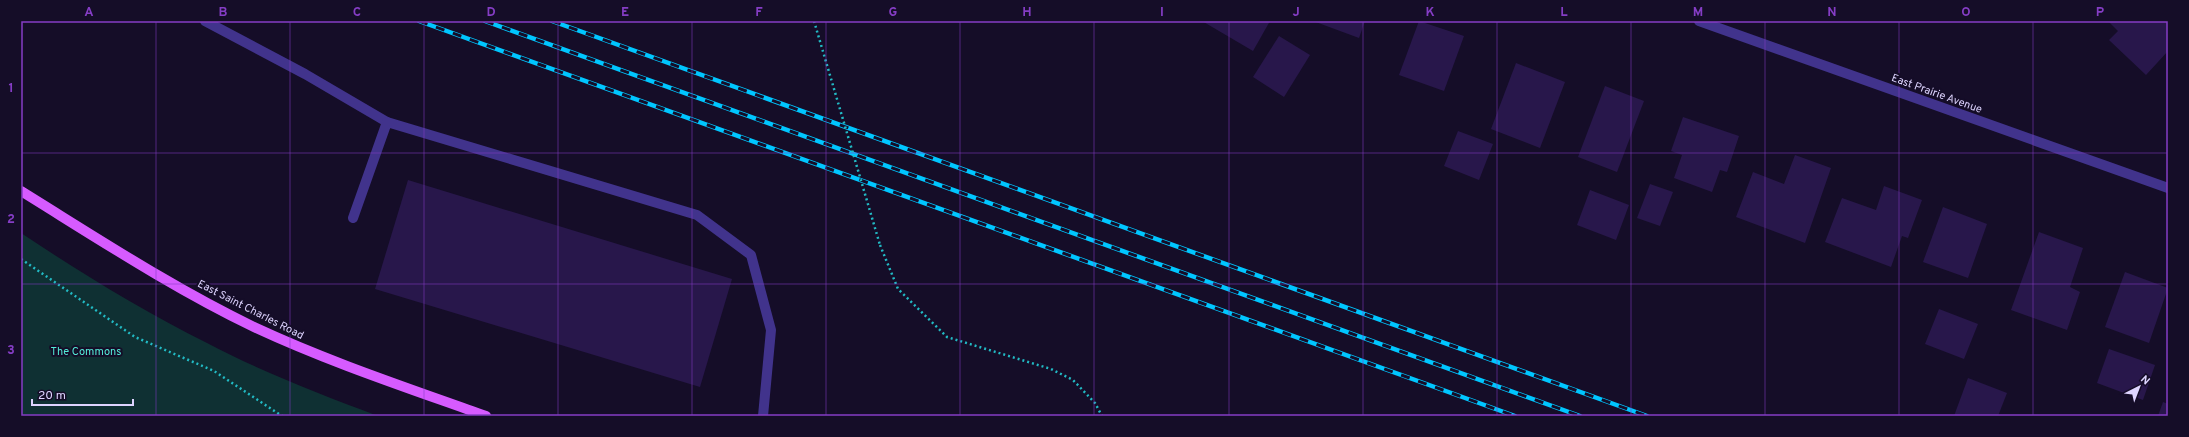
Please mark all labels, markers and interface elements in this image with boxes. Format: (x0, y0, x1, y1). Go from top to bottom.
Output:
text: A (84, 5, 94, 21)
text: B (219, 5, 228, 21)
text: C (353, 5, 361, 21)
text: D (486, 5, 496, 21)
text: E (621, 5, 629, 21)
text: F (755, 5, 763, 21)
text: G (889, 5, 898, 21)
text: H (1022, 5, 1032, 21)
text: I (1160, 5, 1164, 21)
text: J (1292, 5, 1300, 21)
text: K (1425, 5, 1435, 21)
text: L (1560, 5, 1568, 21)
text: M (1693, 5, 1703, 21)
text: N (1827, 5, 1837, 21)
text: O (1961, 5, 1971, 21)
text: P (2096, 5, 2105, 21)
street label: East Prairie Avenue (1889, 71, 1984, 117)
text: 1 (8, 81, 14, 97)
text: 2 (7, 212, 15, 228)
street label: East Saint Charles Road (195, 277, 306, 343)
text: 3 (7, 343, 15, 359)
park label: The Commons (51, 345, 121, 359)
north arrow (2119, 367, 2159, 407)
text: N (2137, 372, 2153, 388)
scale bar (32, 381, 133, 407)
text: 20 m (38, 388, 66, 404)

